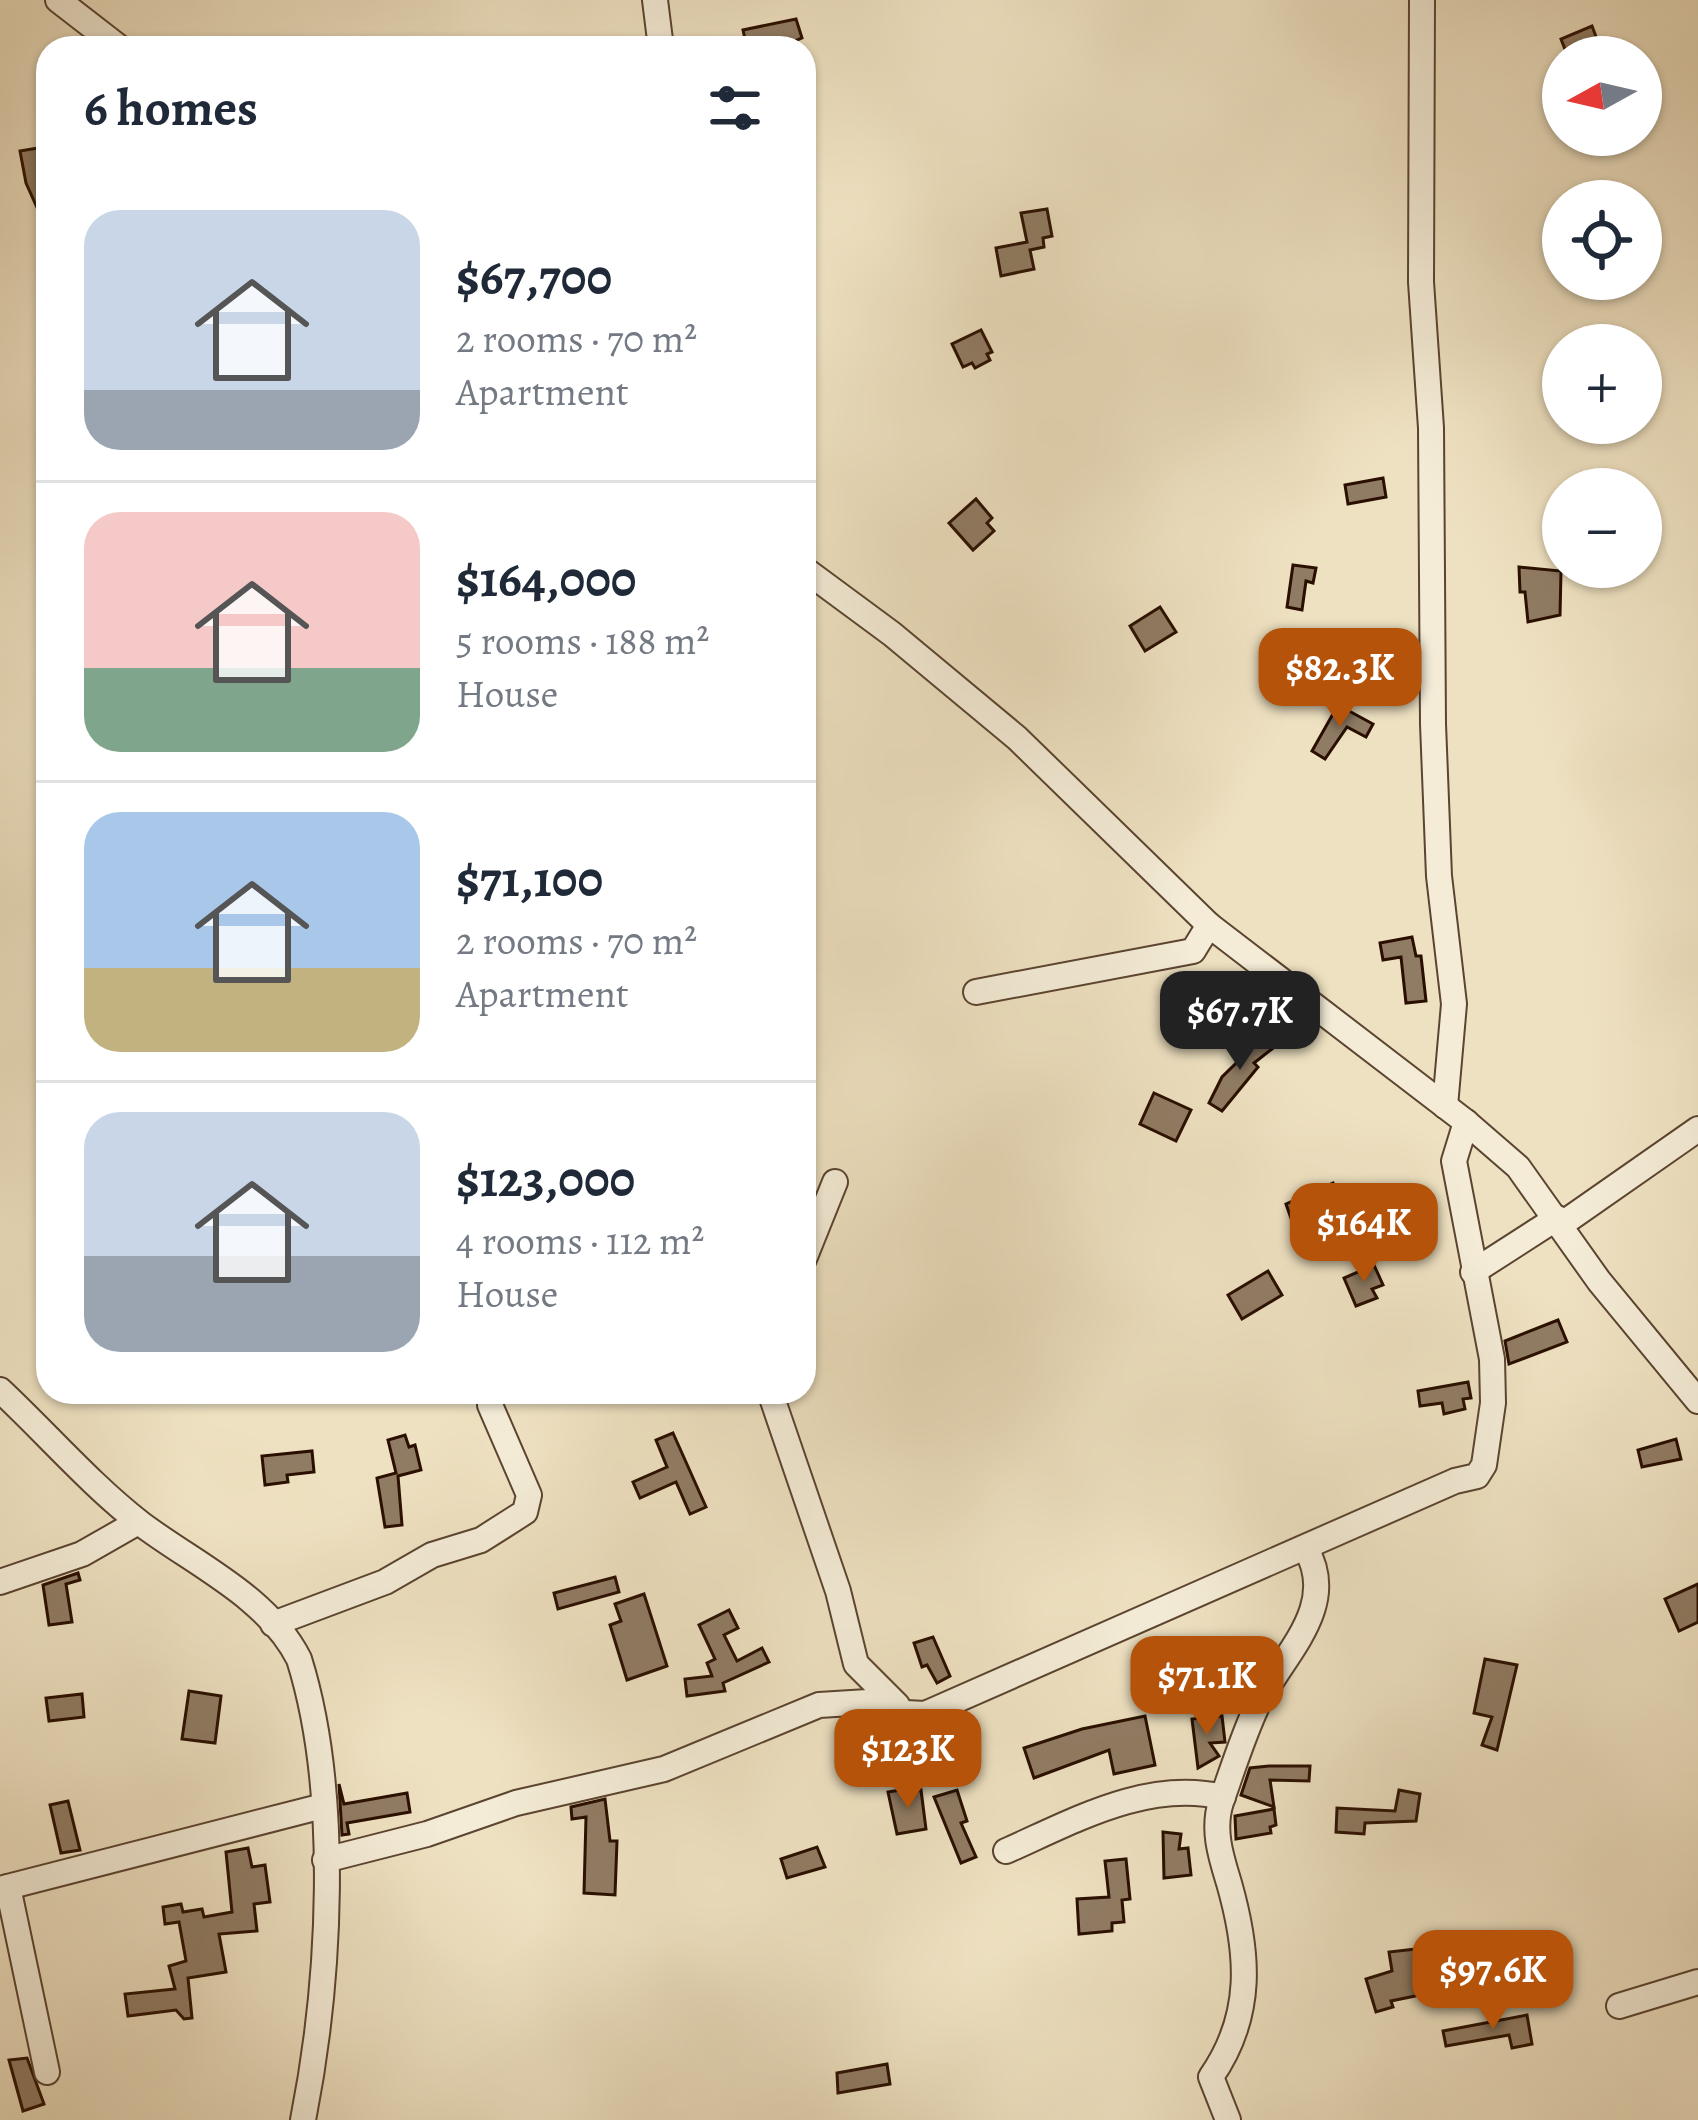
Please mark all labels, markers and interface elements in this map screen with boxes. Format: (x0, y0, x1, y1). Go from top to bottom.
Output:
north arrow (1542, 36, 1662, 156)
map controls (1542, 36, 1662, 588)
text: 6 homes (84, 73, 258, 143)
icon: filters (702, 75, 768, 141)
button: locate (1542, 180, 1662, 300)
text: $67,700 (456, 242, 612, 312)
icon: home (180, 258, 324, 402)
text: 2 rooms · 70 m² (456, 312, 697, 365)
button: + (1542, 324, 1662, 444)
text: Apartment (456, 365, 629, 418)
button: − (1542, 468, 1662, 588)
text: $164,000 (456, 544, 637, 614)
icon: home (180, 560, 324, 704)
text: 5 rooms · 188 m² (456, 614, 709, 667)
pin: $82.3K (1242, 628, 1438, 730)
text: $82.3K (1286, 640, 1394, 693)
text: House (456, 667, 558, 720)
text: $71,100 (456, 844, 603, 914)
icon: home (180, 860, 324, 1004)
text: 2 rooms · 70 m² (456, 914, 697, 967)
text: Apartment (456, 967, 629, 1020)
pin: $67.7K (1142, 971, 1338, 1073)
text: $67.7K (1187, 983, 1293, 1036)
text: $123,000 (456, 1144, 635, 1214)
icon: home (180, 1160, 324, 1304)
pin: $164K (1280, 1183, 1448, 1285)
text: $164K (1317, 1195, 1411, 1248)
text: 4 rooms · 112 m² (456, 1214, 704, 1267)
text: House (456, 1267, 558, 1320)
pin: $71.1K (1109, 1636, 1305, 1738)
text: $71.1K (1157, 1648, 1257, 1701)
pin: $123K (824, 1709, 992, 1811)
text: $123K (861, 1721, 955, 1774)
pin: $97.6K (1395, 1930, 1591, 2032)
text: $97.6K (1439, 1942, 1547, 1995)

